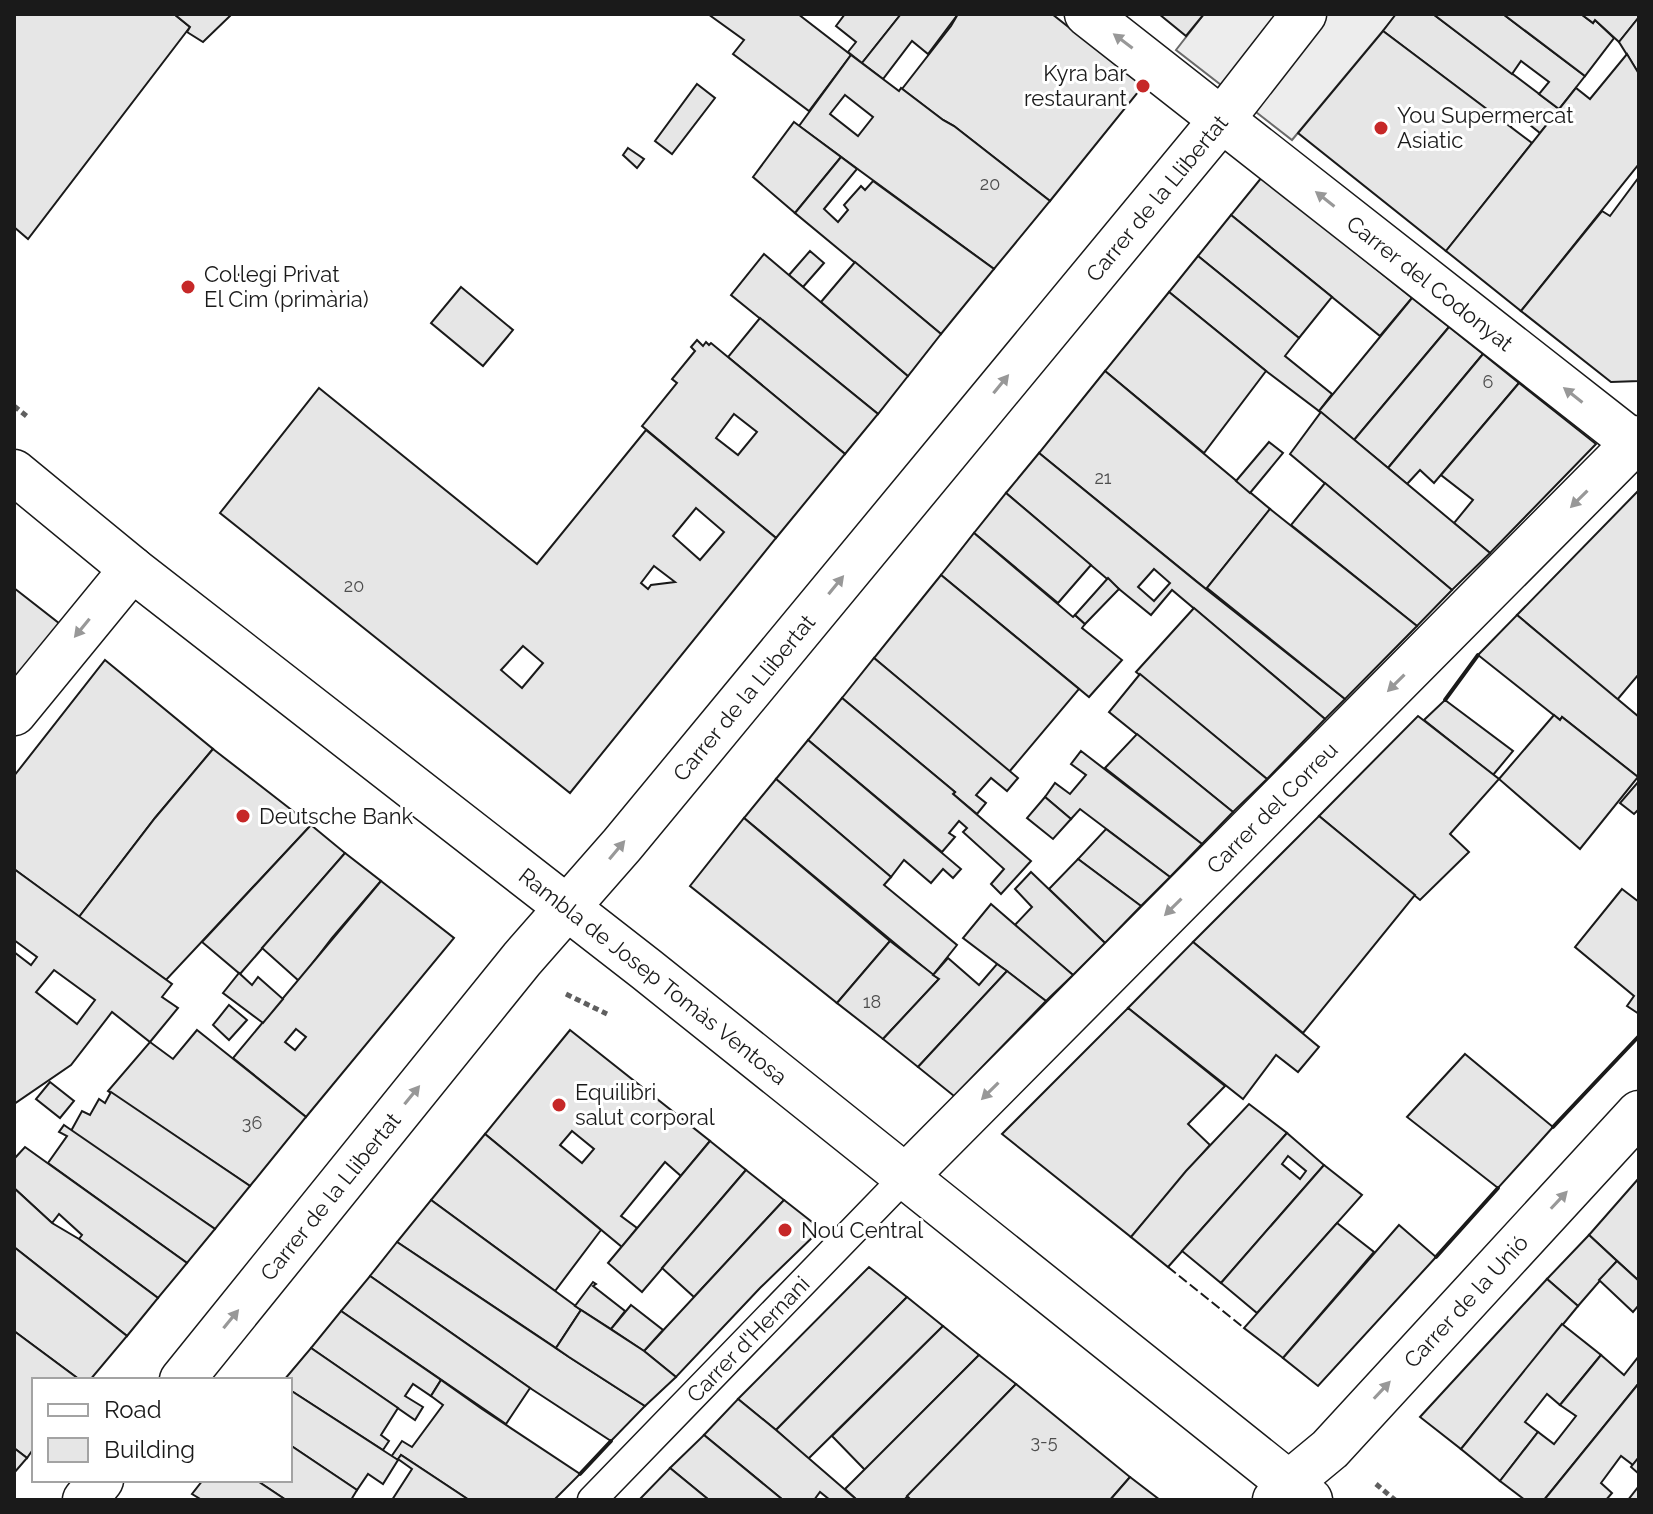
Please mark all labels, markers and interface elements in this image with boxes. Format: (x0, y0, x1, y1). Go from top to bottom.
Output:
one-way arrow (1113, 34, 1133, 50)
place label: Kyra bar restaurant (1024, 60, 1128, 111)
marker: Kyra bar restaurant (1134, 77, 1152, 95)
place label: You Supermercat Asiatic (1397, 102, 1574, 153)
street label: Carrer de la Llibertat (1080, 109, 1233, 287)
marker: You Supermercat Asiatic (1372, 119, 1390, 137)
house number: 20 (980, 173, 1000, 194)
one-way arrow (1315, 192, 1335, 208)
street label: Carrer del Codonyat (1342, 210, 1519, 357)
place label: Col·legi Privat El Cim (primària) (204, 261, 369, 312)
marker: Col·legi Privat El Cim (primària) (179, 278, 197, 296)
house number: 6 (1483, 371, 1494, 392)
one-way arrow (993, 374, 1009, 394)
one-way arrow (1563, 387, 1583, 404)
house number: 21 (1094, 467, 1112, 488)
one-way arrow (1570, 489, 1589, 508)
house number: 20 (344, 575, 364, 596)
one-way arrow (827, 575, 844, 595)
street label: Carrer de la Llibertat (667, 609, 821, 786)
one-way arrow (74, 618, 91, 638)
one-way arrow (1387, 673, 1406, 692)
street label: Carrer del Correu (1201, 736, 1343, 879)
place label: Deutsche Bank (259, 803, 414, 829)
marker: Deutsche Bank (234, 807, 252, 825)
one-way arrow (608, 841, 625, 861)
street label: Rambla de Josep Tomàs Ventosa (514, 862, 793, 1090)
one-way arrow (1164, 897, 1183, 916)
house number: 18 (863, 991, 881, 1012)
place label: Equilibri salut corporal (575, 1079, 715, 1130)
one-way arrow (980, 1082, 999, 1101)
one-way arrow (403, 1085, 420, 1105)
marker: Equilibri salut corporal (550, 1096, 568, 1114)
street label: Carrer de la Llibertat (255, 1107, 406, 1286)
house number: 36 (242, 1112, 262, 1133)
one-way arrow (1549, 1190, 1567, 1209)
place label: Nou Central (801, 1217, 923, 1243)
marker: Nou Central (776, 1221, 794, 1239)
street label: Carrer de la Unió (1398, 1230, 1533, 1373)
street label: Carrer d'Hernani (681, 1271, 815, 1407)
one-way arrow (222, 1309, 238, 1329)
legend (32, 1378, 292, 1482)
one-way arrow (1372, 1381, 1390, 1400)
text: Road (104, 1395, 162, 1424)
house number: 3-5 (1030, 1431, 1058, 1452)
text: Building (104, 1435, 195, 1464)

